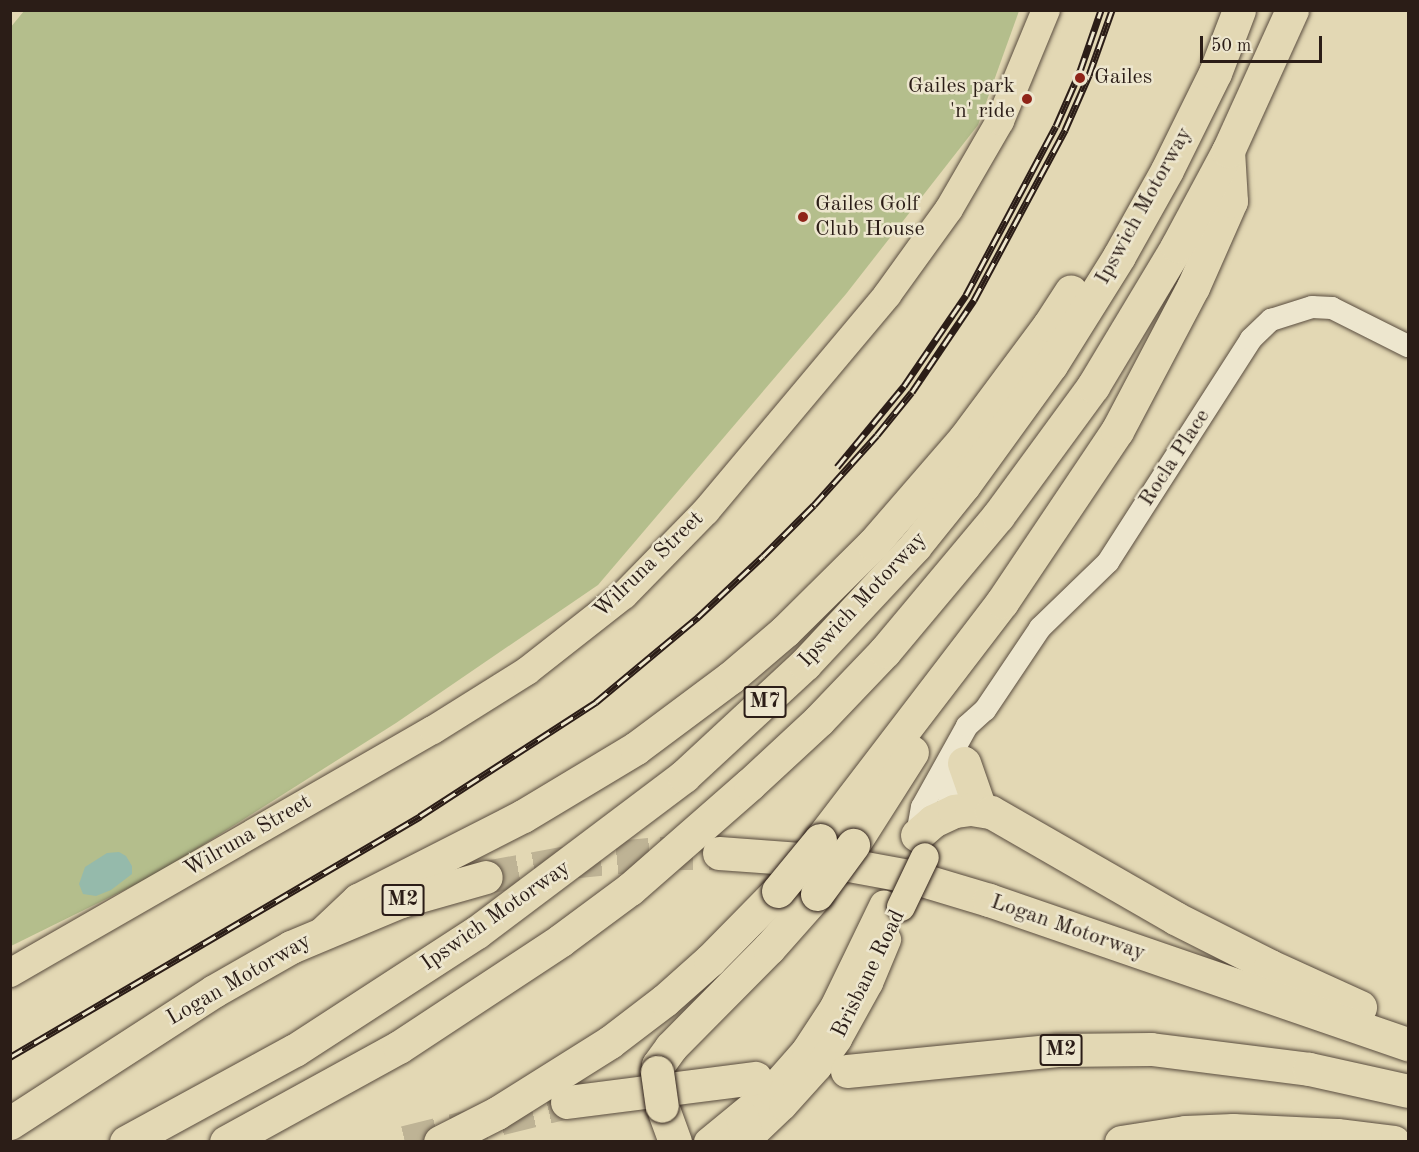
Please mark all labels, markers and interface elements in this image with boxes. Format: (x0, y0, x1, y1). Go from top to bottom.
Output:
scale bar (1203, 24, 1324, 62)
text: 50 m (1211, 37, 1251, 55)
place label: Gailes (1094, 65, 1152, 91)
marker: Gailes (1071, 69, 1089, 87)
place label: Gailes park 'n' ride (908, 73, 1015, 124)
marker: Gailes park 'n' ride (1020, 92, 1034, 106)
street label: Ipswich Motorway (1090, 123, 1198, 289)
place label: Gailes Golf Club House (815, 191, 925, 242)
marker: Gailes Golf Club House (796, 210, 810, 224)
street label: Rocla Place (1134, 404, 1216, 512)
street label: Wilruna Street (589, 506, 709, 624)
street label: Ipswich Motorway (793, 527, 933, 673)
road number: M7 (742, 684, 788, 720)
street label: Wilruna Street (180, 789, 316, 883)
street label: Ipswich Motorway (416, 855, 576, 977)
road number: M2 (380, 882, 426, 918)
street label: Logan Motorway (987, 889, 1149, 967)
street label: Brisbane Road (827, 906, 911, 1042)
street label: Logan Motorway (162, 928, 316, 1032)
road number: M2 (1038, 1032, 1084, 1068)

